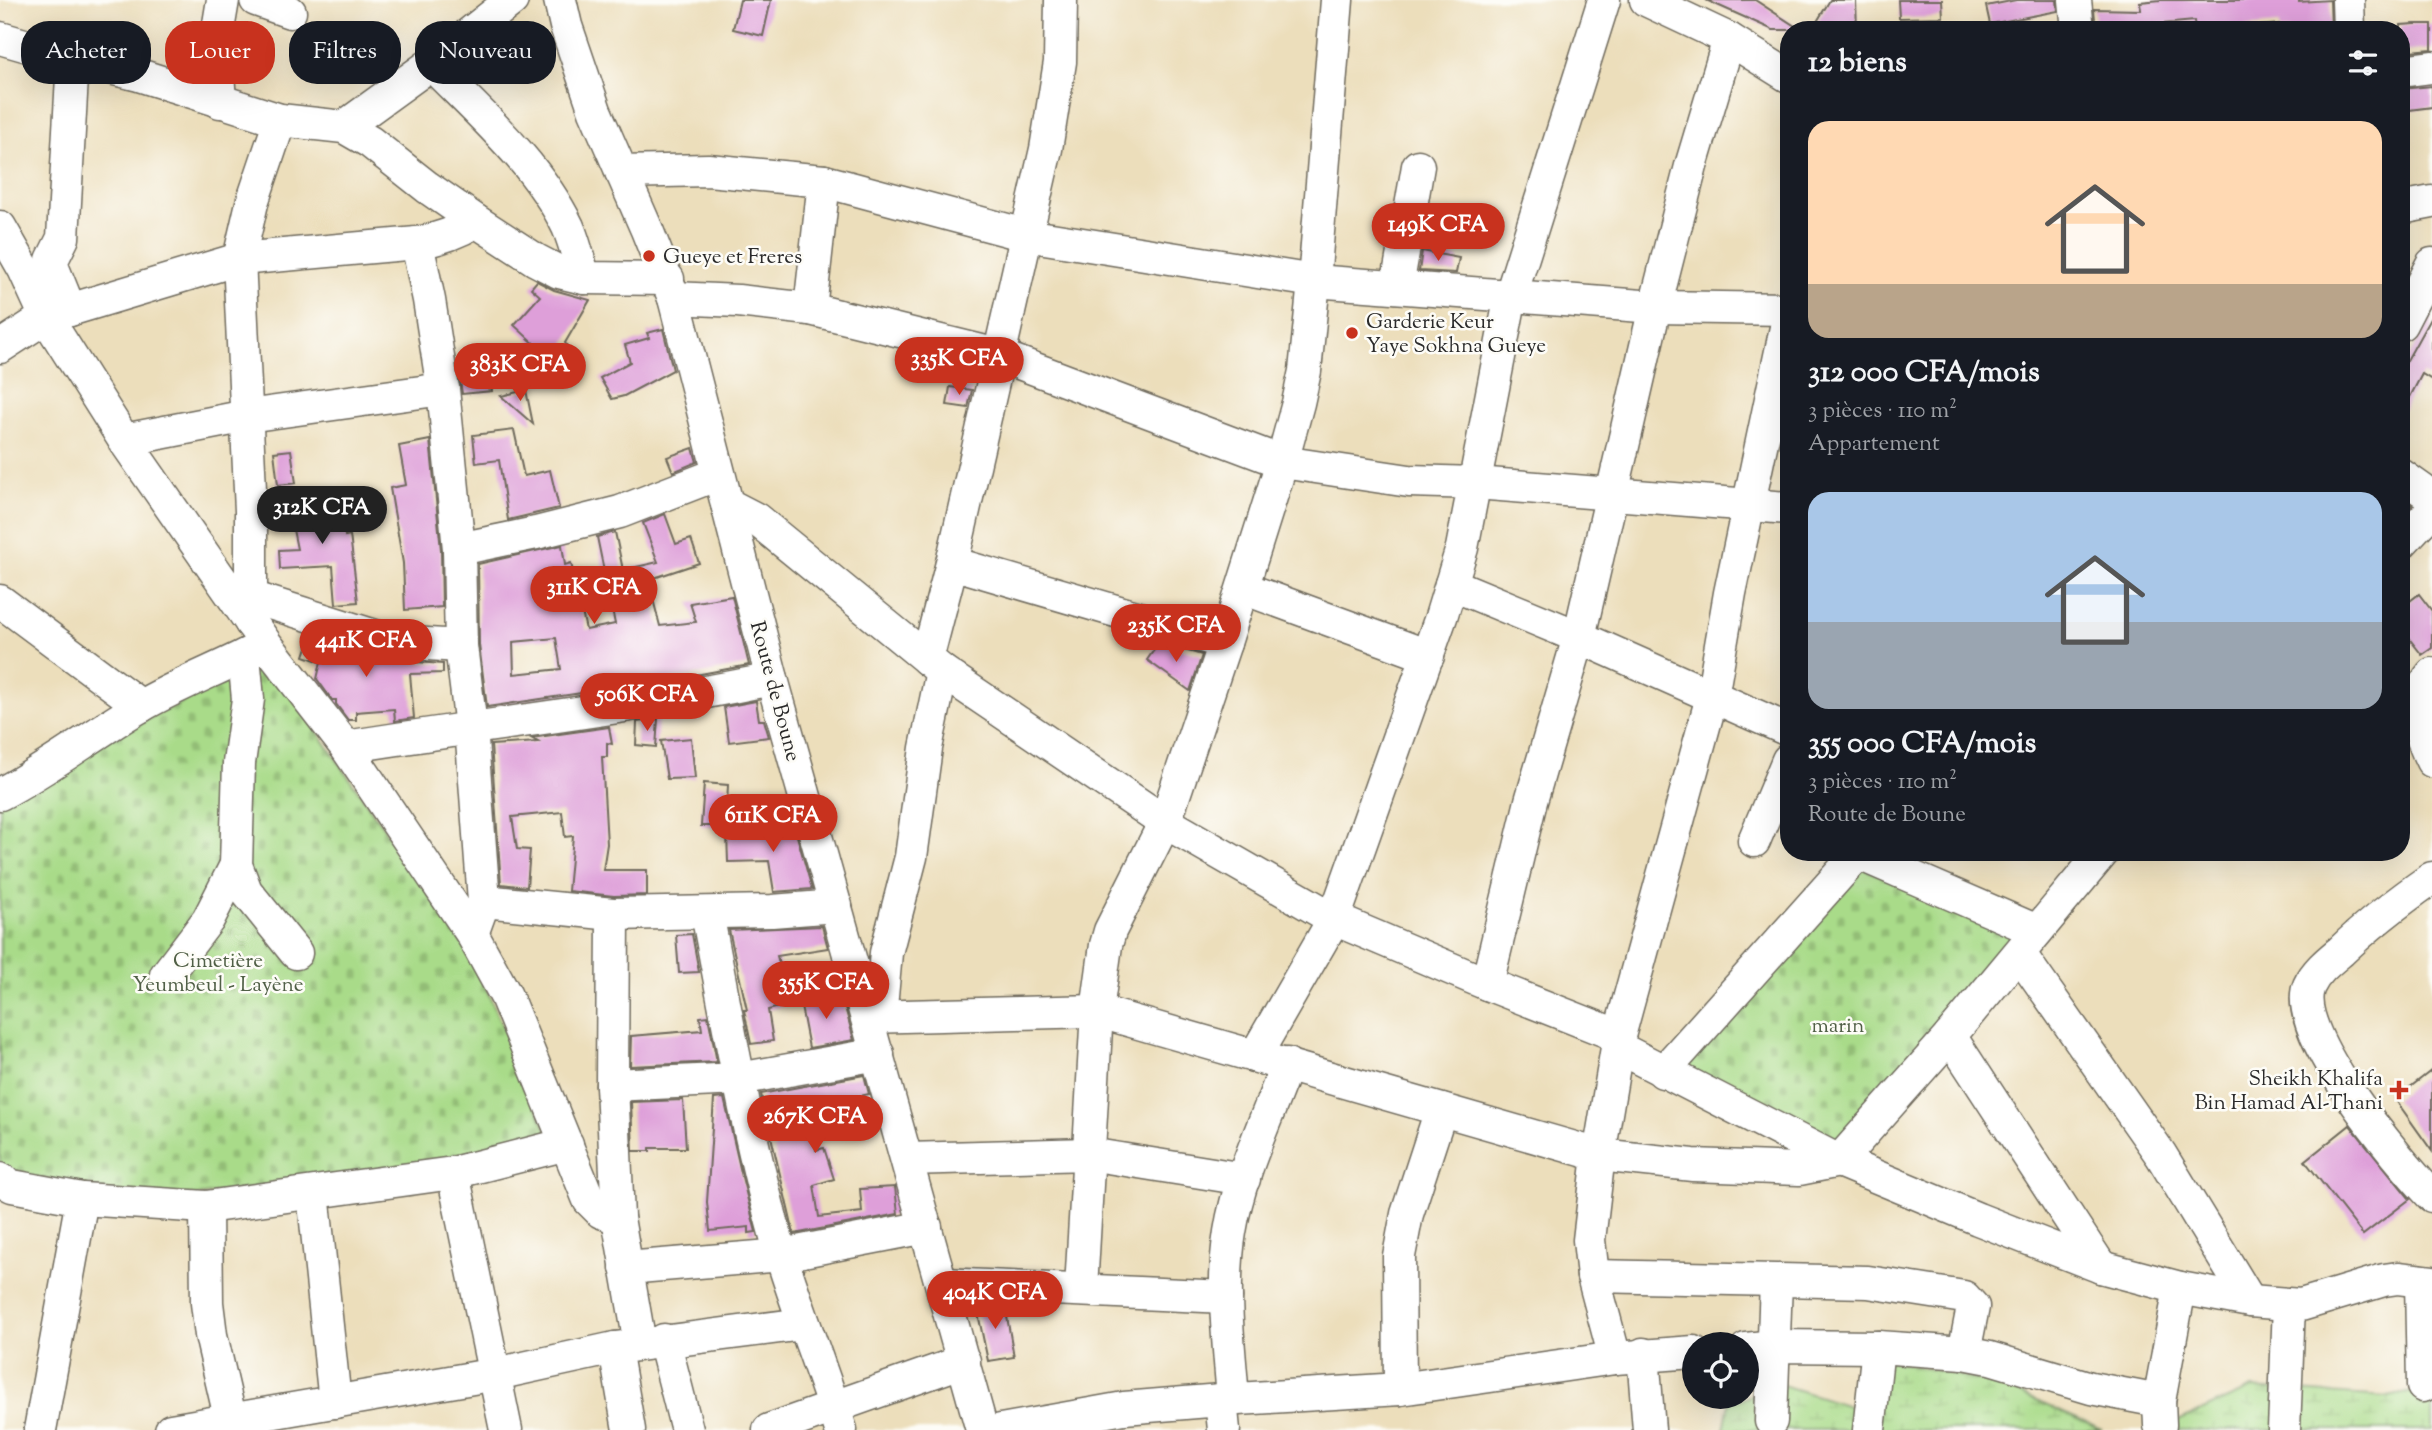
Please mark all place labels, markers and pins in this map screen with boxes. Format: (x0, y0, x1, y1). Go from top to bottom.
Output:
pin: 149K CFA (1366, 204, 1510, 263)
place label: Gueye et Freres (663, 243, 802, 273)
marker: Gueye et Freres (641, 248, 657, 264)
place label: Garderie Keur Yaye Sokhna Gueye (1366, 308, 1546, 362)
marker: Garderie Keur Yaye Sokhna Gueye (1344, 325, 1360, 341)
pin: 335K CFA (887, 338, 1031, 397)
pin: 383K CFA (448, 344, 592, 403)
pin: 312K CFA (250, 486, 394, 546)
pin: 311K CFA (522, 566, 666, 626)
pin: 235K CFA (1104, 604, 1248, 664)
pin: 441K CFA (294, 620, 438, 679)
pin: 506K CFA (575, 674, 719, 733)
pin: 611K CFA (701, 794, 845, 854)
pin: 355K CFA (754, 962, 898, 1021)
place label: Sheikh Khalifa Bin Hamad Al-Thani (2194, 1065, 2383, 1119)
marker: Sheikh Khalifa Bin Hamad Al-Thani (2389, 1080, 2409, 1100)
pin: 267K CFA (743, 1096, 887, 1155)
pin: 404K CFA (923, 1272, 1067, 1331)

